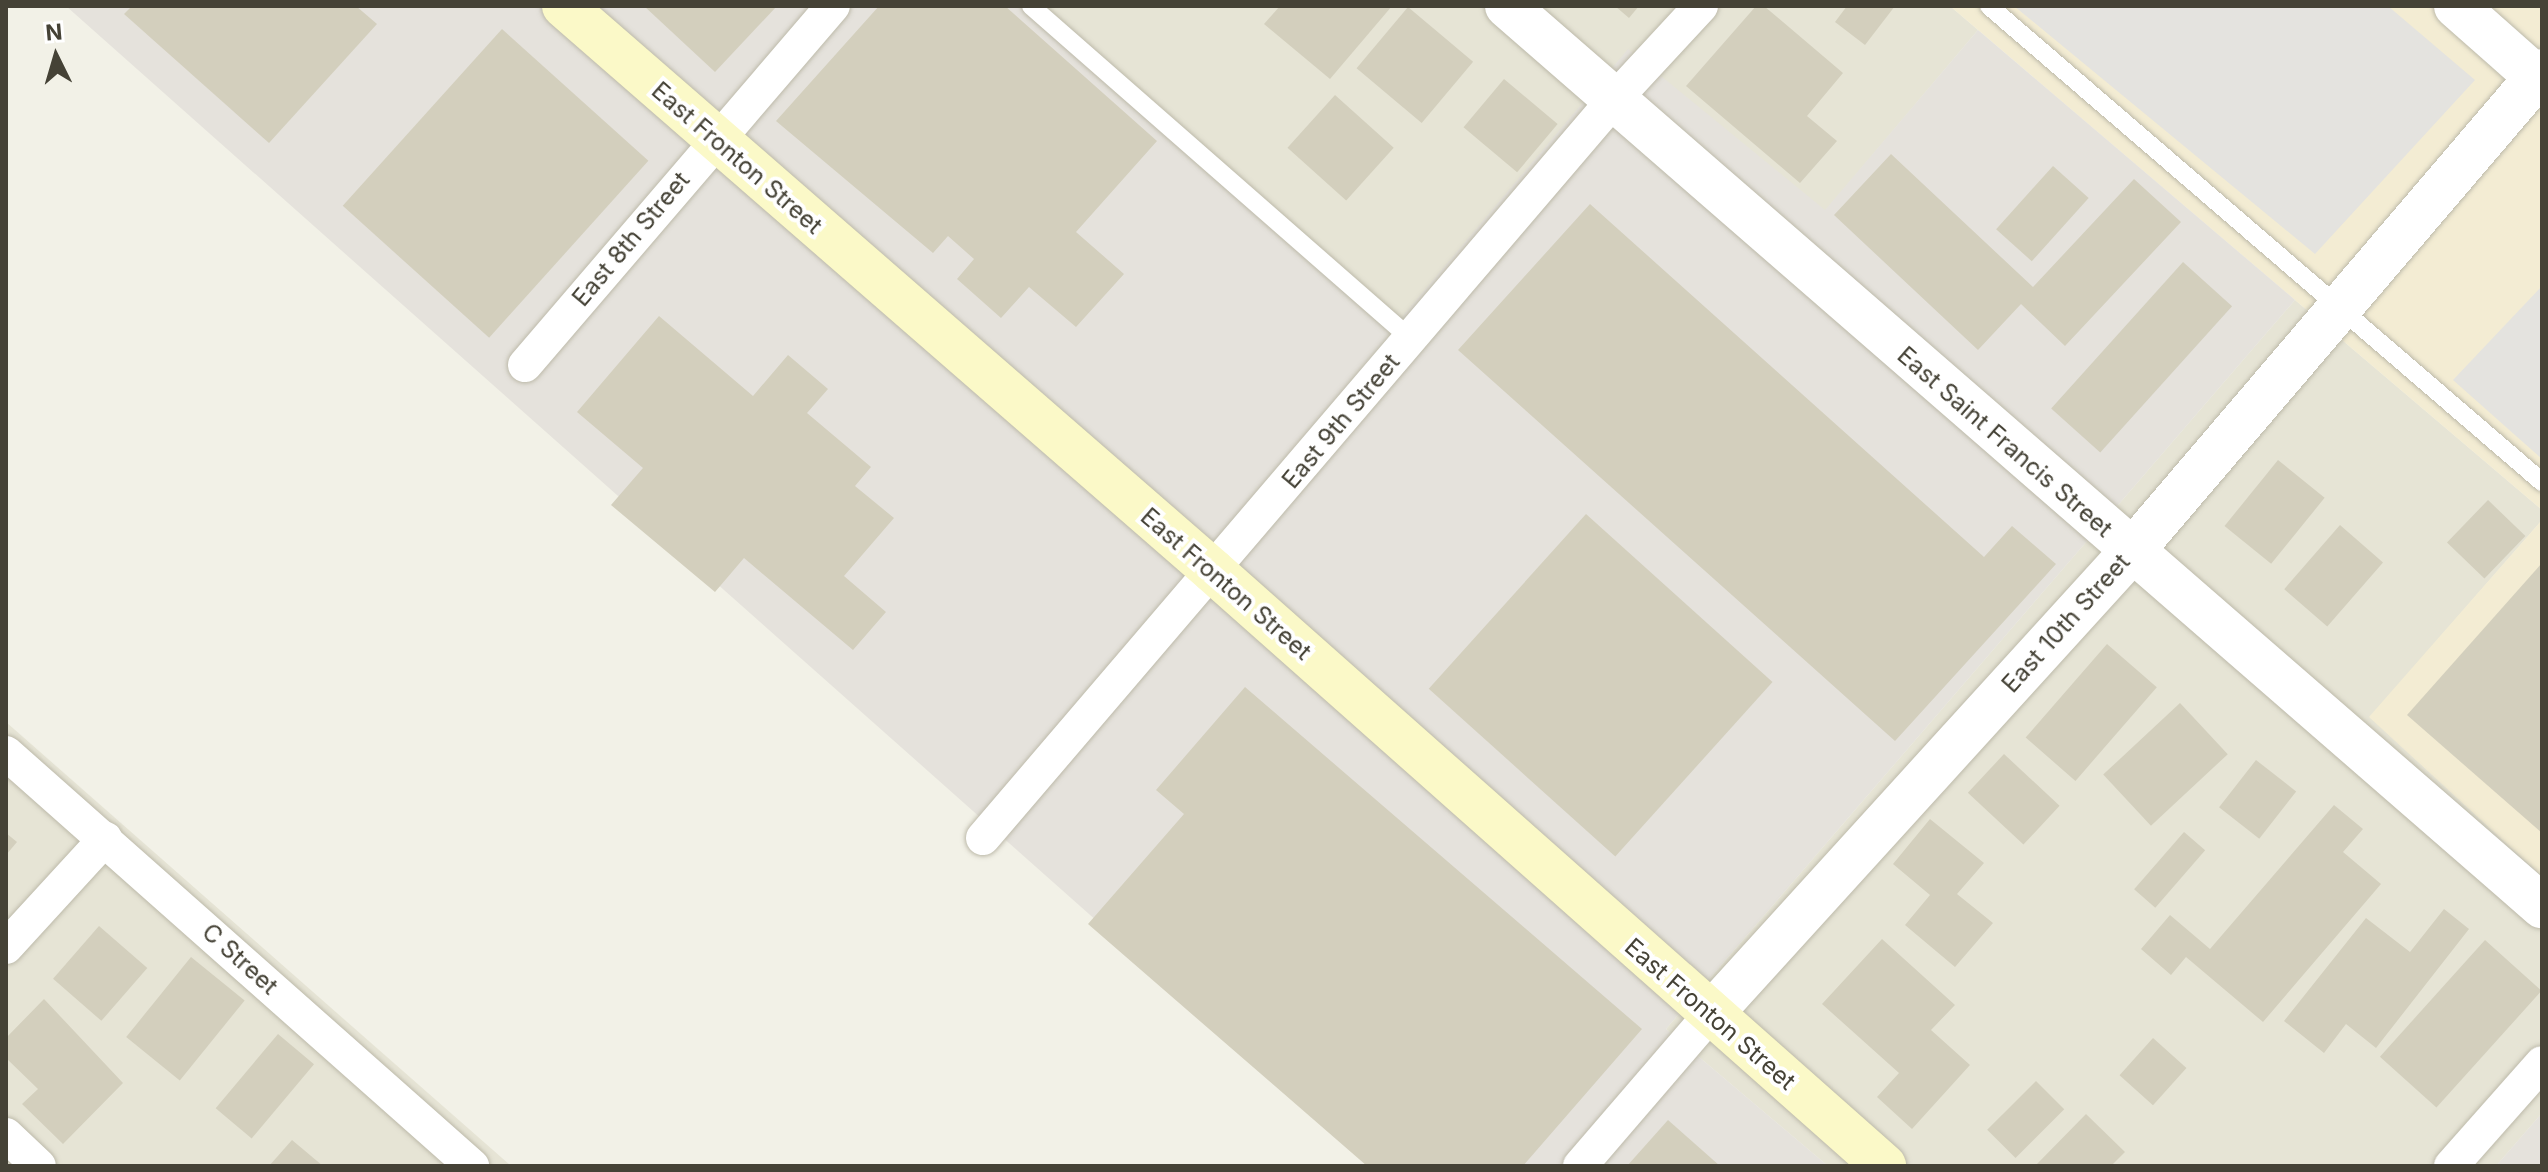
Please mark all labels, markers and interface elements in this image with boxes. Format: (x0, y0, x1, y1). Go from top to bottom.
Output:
north arrow (16, 16, 96, 96)
text: N (44, 18, 63, 46)
street label: East Fronton Street (646, 76, 828, 240)
street label: East 8th Street (566, 166, 696, 312)
street label: East Saint Francis Street (1892, 341, 2118, 543)
street label: East 9th Street (1276, 348, 1406, 494)
street label: East Fronton Street (1135, 502, 1317, 666)
street label: East 10th Street (1996, 548, 2136, 698)
street label: C Street (196, 918, 284, 1000)
street label: East Fronton Street (1619, 932, 1801, 1096)

